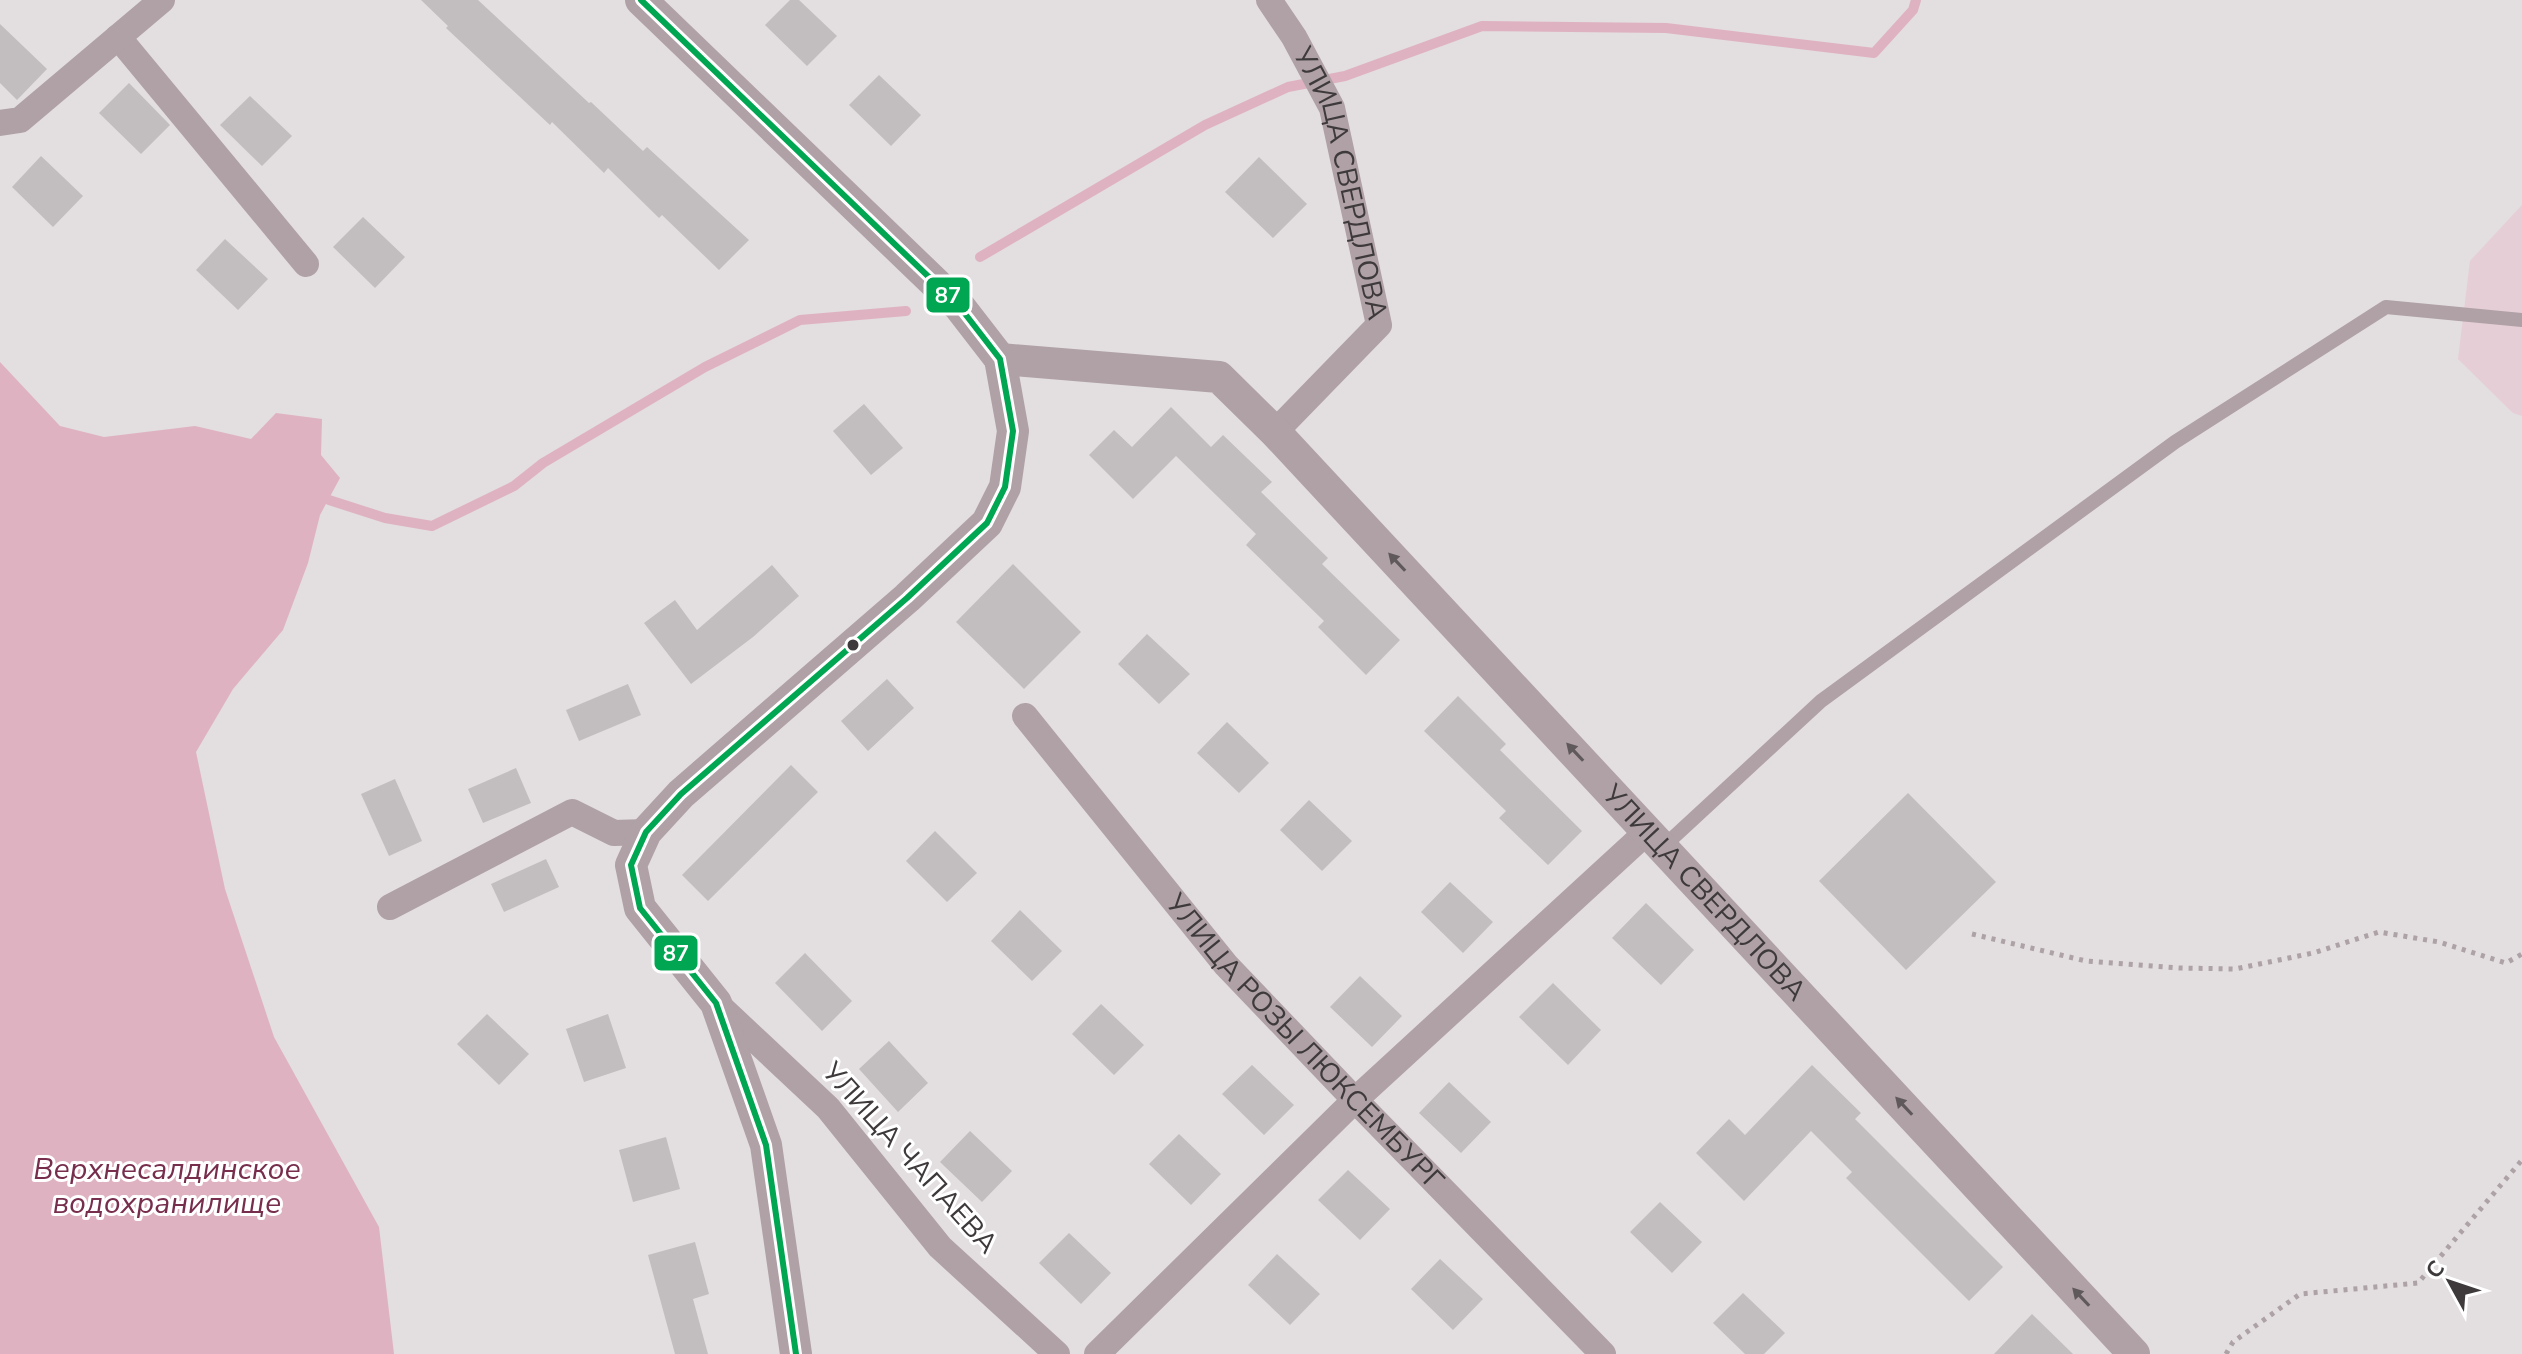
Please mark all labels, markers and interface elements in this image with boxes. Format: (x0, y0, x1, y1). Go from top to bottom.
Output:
street label: УЛИЦА СВЕРДЛОВА (1283, 39, 1396, 323)
line badge: 87 (925, 276, 971, 314)
text: 87 (935, 281, 961, 311)
one-way arrow (1388, 553, 1406, 572)
unlabelled marker (845, 637, 861, 653)
one-way arrow (1566, 742, 1584, 761)
street label: УЛИЦА СВЕРДЛОВА (1593, 776, 1815, 1009)
street label: УЛИЦА РОЗЫ ЛЮКСЕМБУРГ (1156, 885, 1452, 1199)
line badge: 87 (653, 934, 699, 972)
text: 87 (663, 939, 689, 969)
street label: УЛИЦА ЧАПАЕВА (813, 1053, 1006, 1262)
one-way arrow (1895, 1097, 1913, 1116)
water label: Верхнесалдинское водохранилище (33, 1149, 301, 1224)
north arrow (2410, 1242, 2490, 1322)
text: С (2419, 1254, 2452, 1285)
one-way arrow (2072, 1288, 2090, 1307)

